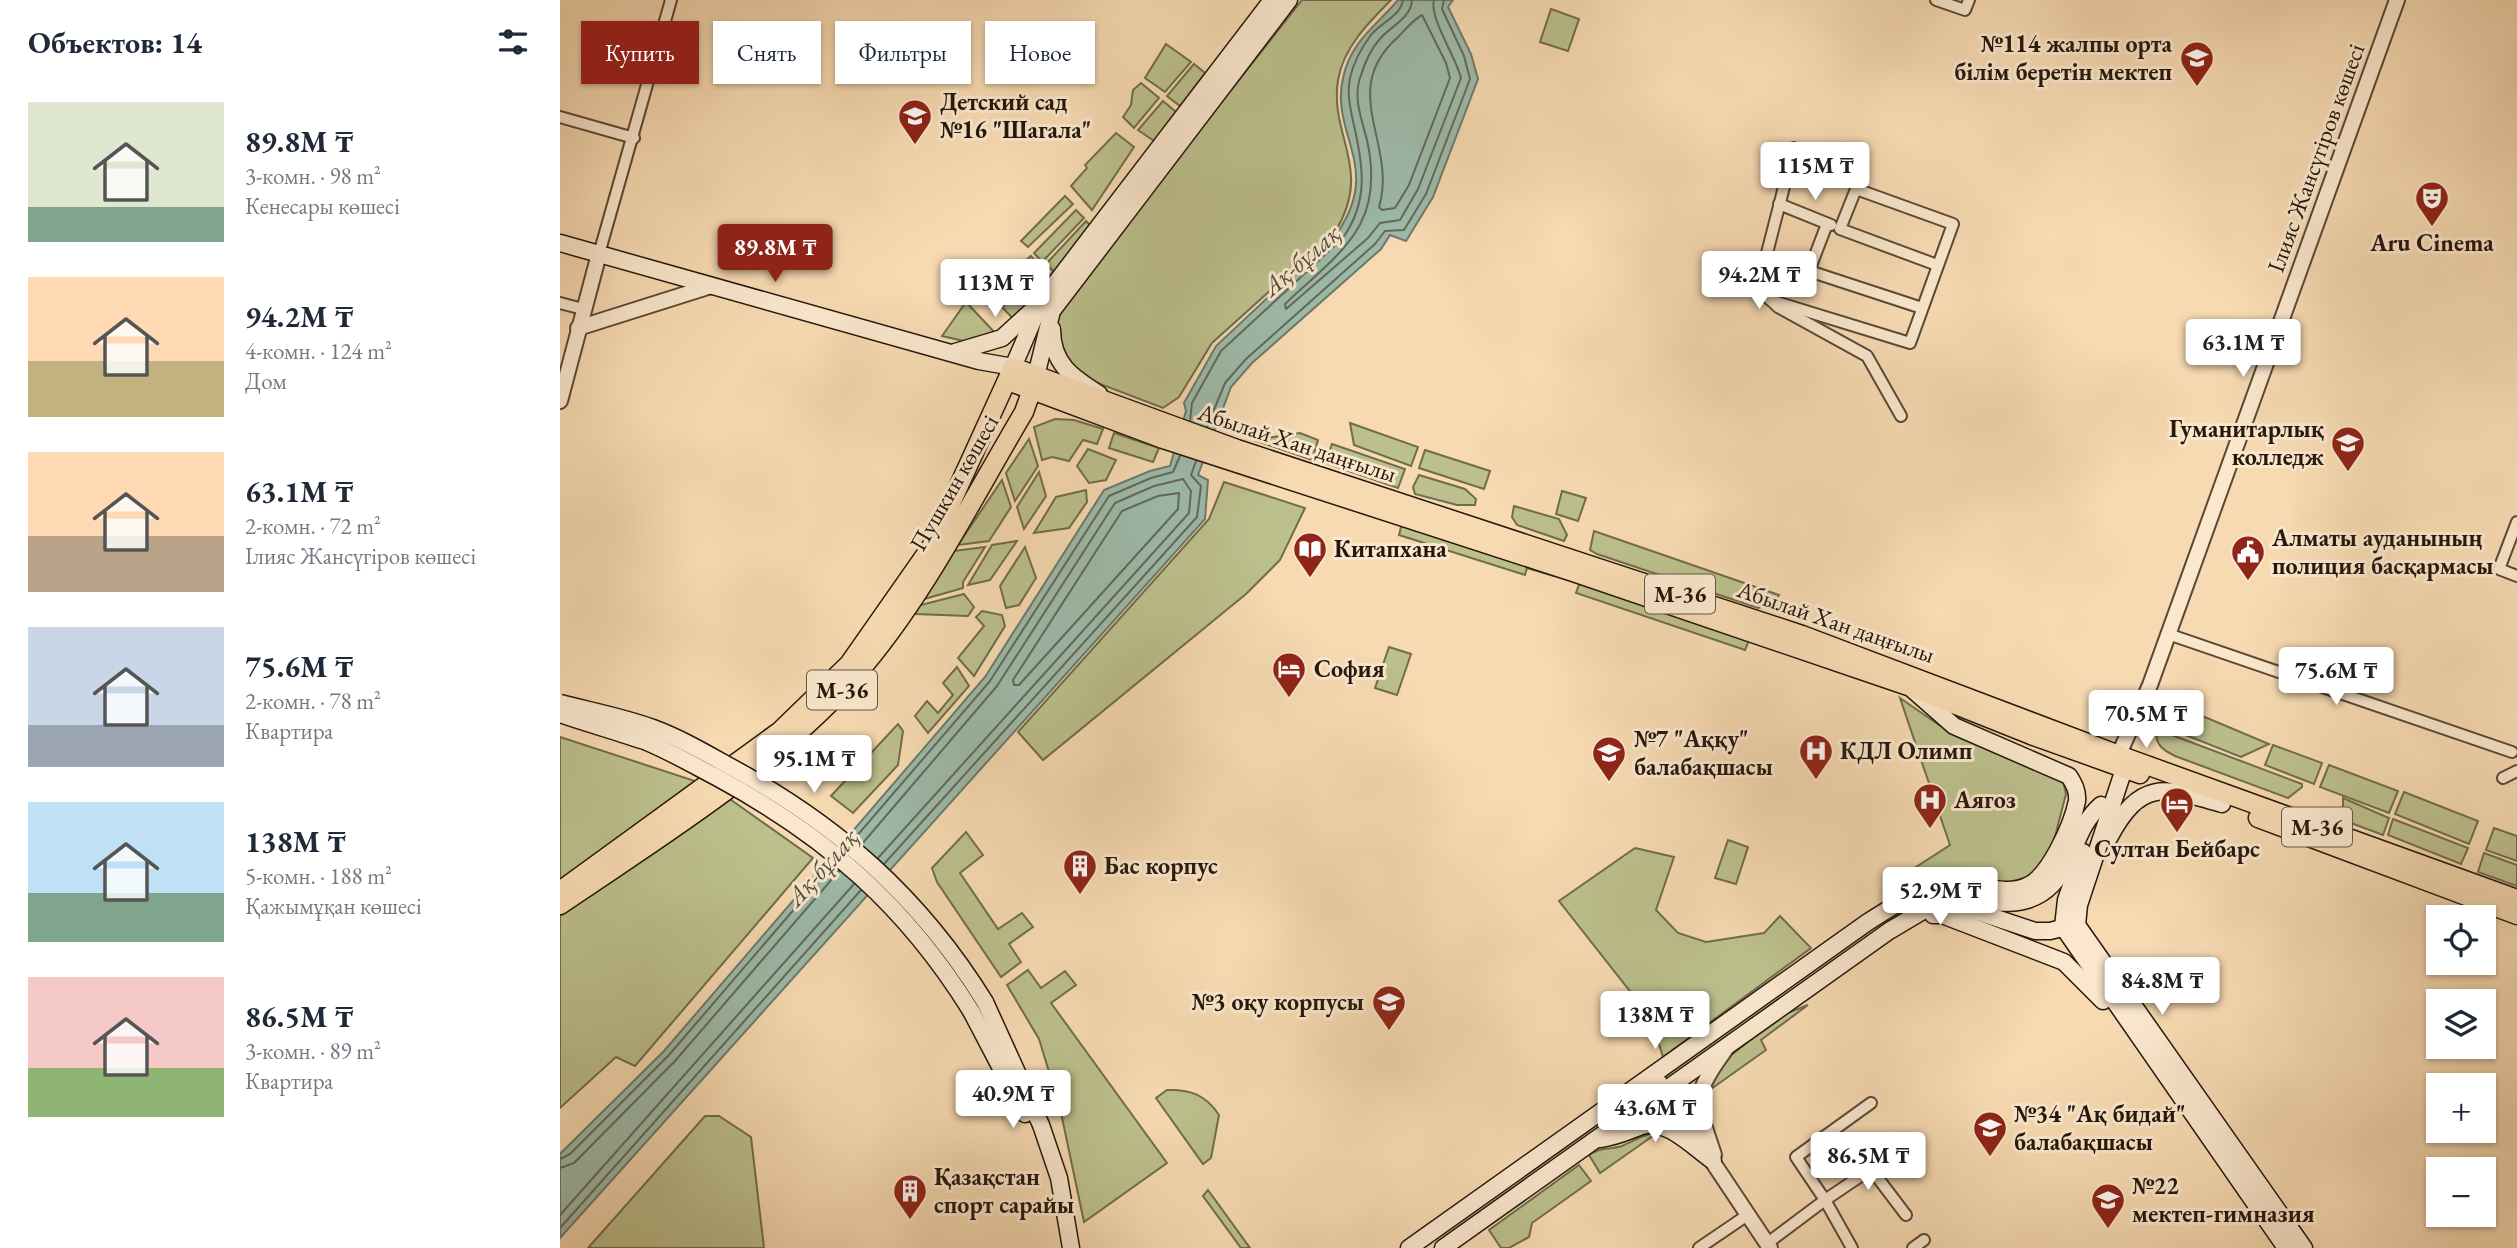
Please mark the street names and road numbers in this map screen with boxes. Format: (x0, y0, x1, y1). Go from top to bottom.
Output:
street label: Ілияс Жансүгіров көшесі (2260, 39, 2371, 276)
street label: Абылай Хан даңғылы (1193, 396, 1401, 489)
street label: Пушкин көшесі (902, 409, 1005, 557)
street label: Абылай Хан даңғылы (1732, 573, 1939, 670)
road number: M-36 (1645, 574, 1715, 614)
road number: M-36 (807, 670, 877, 710)
road number: M-36 (2282, 807, 2352, 846)

